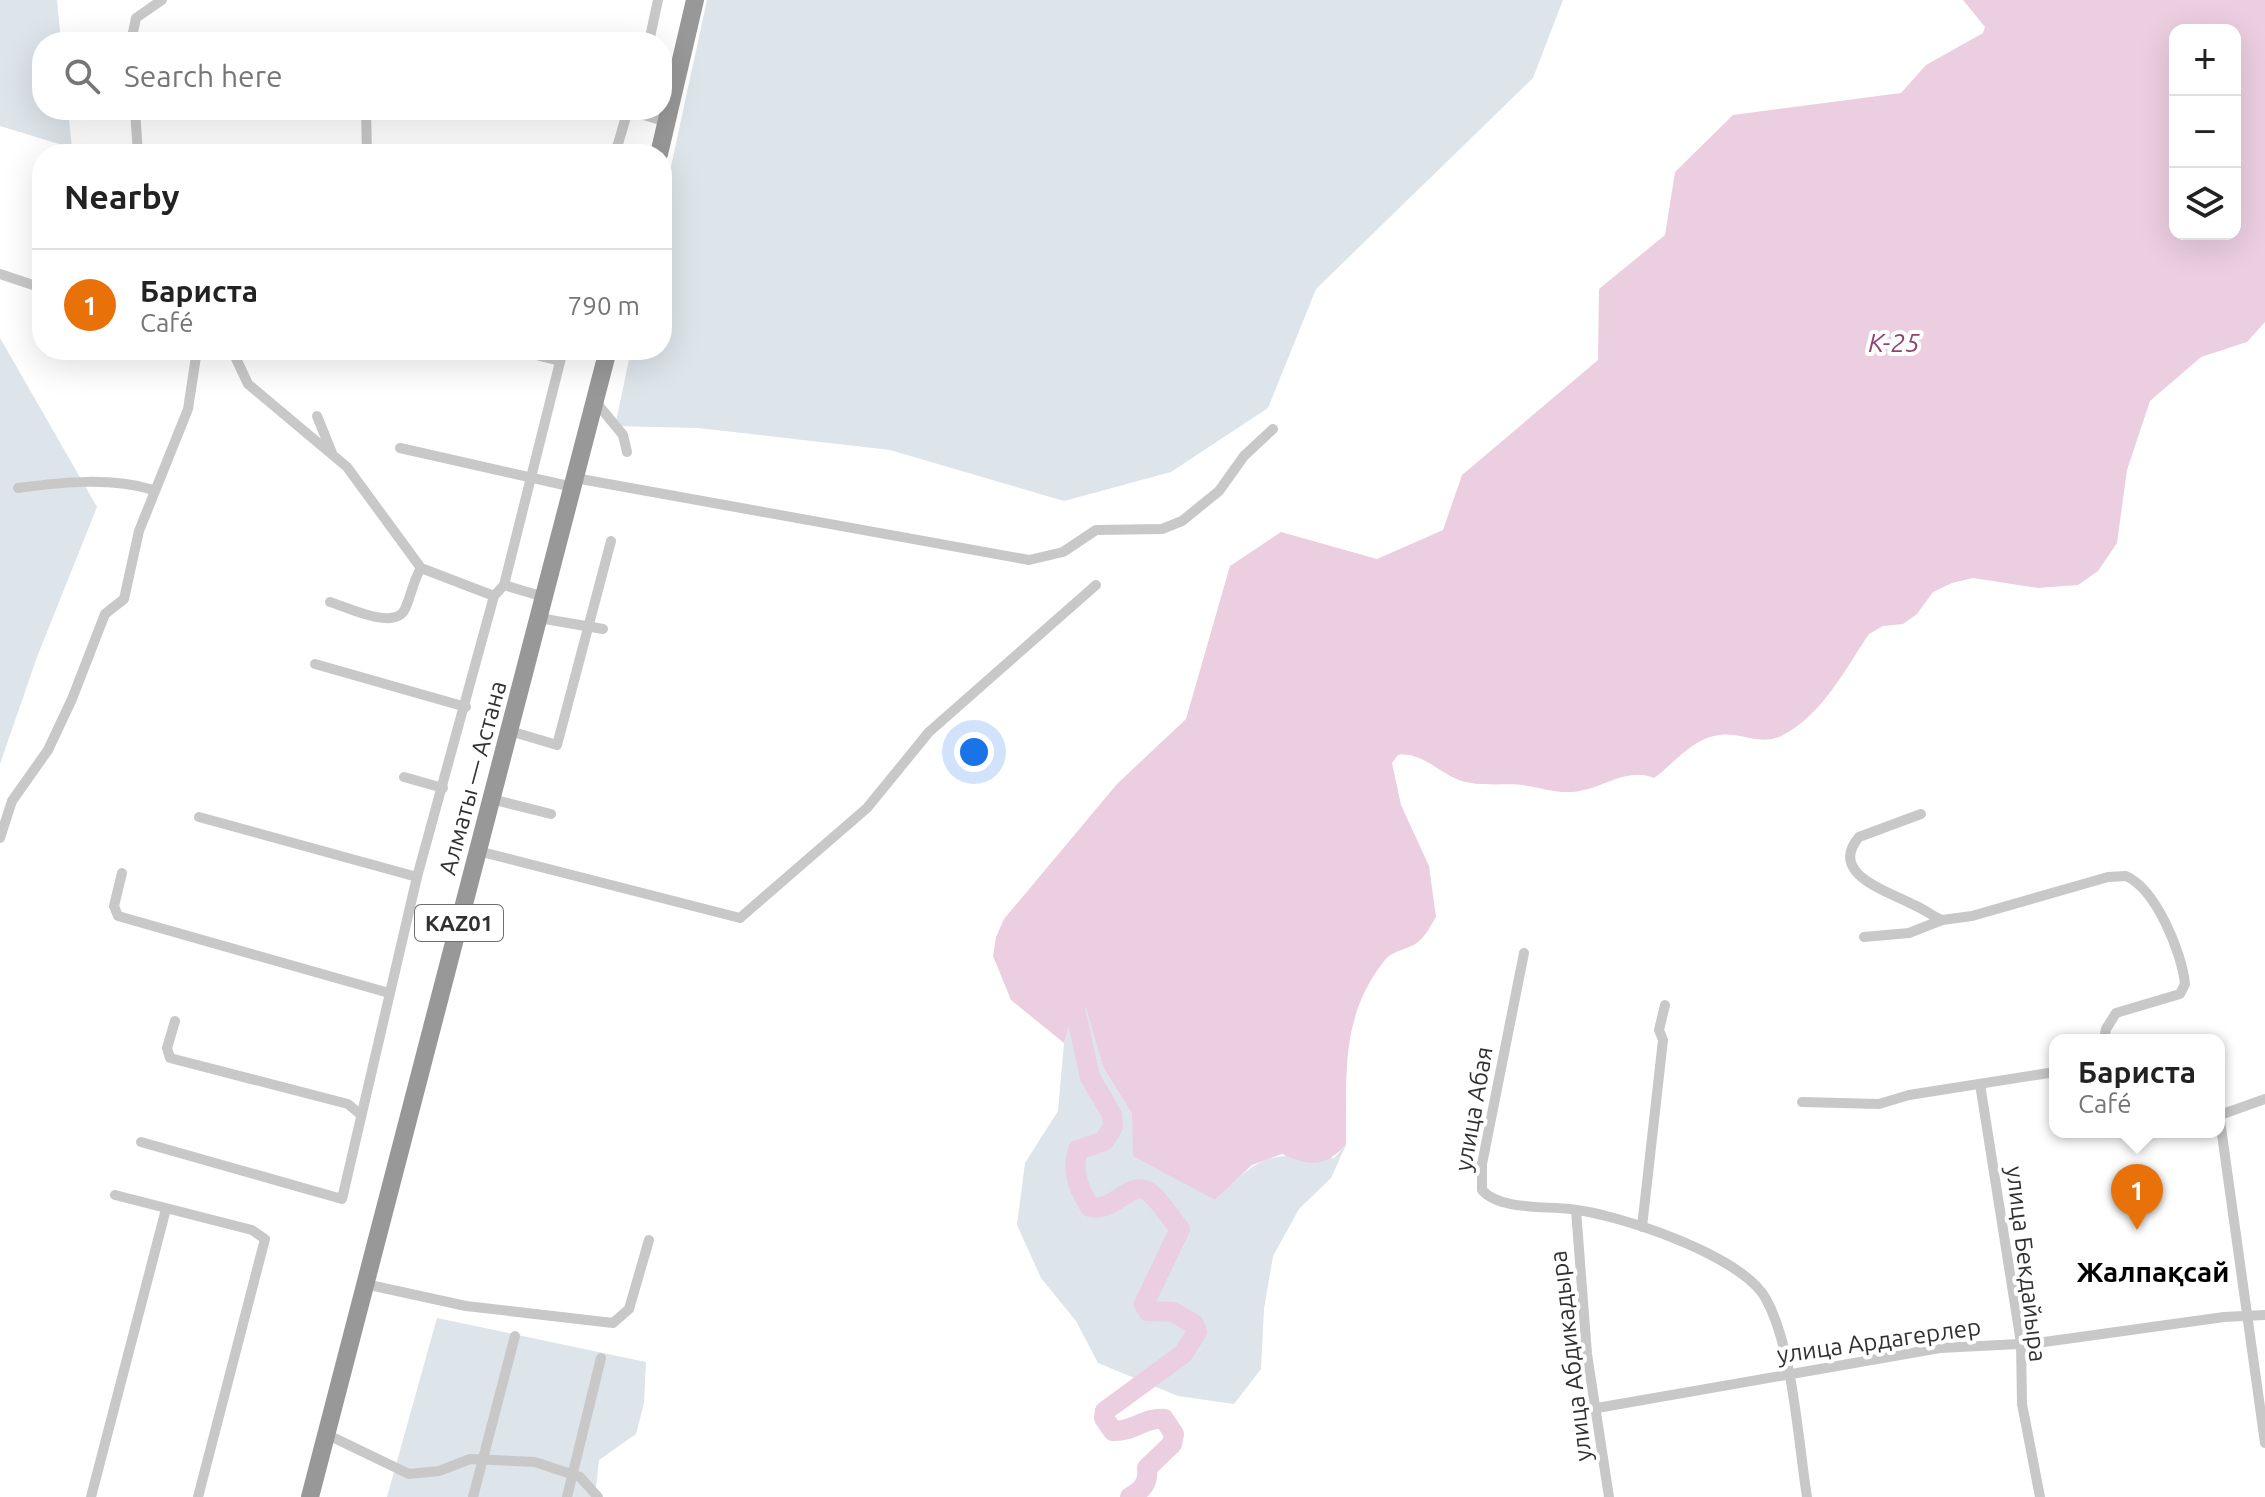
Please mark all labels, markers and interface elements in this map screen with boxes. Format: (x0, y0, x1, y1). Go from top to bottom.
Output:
map controls (2169, 24, 2241, 240)
button: + (2169, 24, 2241, 96)
search box (32, 32, 672, 120)
icon: search (60, 54, 104, 98)
text: Search here (124, 59, 283, 93)
button: − (2169, 96, 2241, 168)
button: layers (2169, 168, 2241, 240)
text: Nearby (64, 177, 179, 215)
text: Бариста (140, 274, 258, 308)
text: 1 (83, 291, 97, 320)
text: 790 m (568, 291, 640, 320)
text: Café (140, 308, 194, 337)
water label: К-25 (1868, 328, 1920, 357)
street label: Алматы — Астана (434, 678, 511, 878)
your location (954, 732, 994, 772)
road number: KАZ01 (415, 905, 503, 941)
popup (2049, 1034, 2225, 1138)
street label: улица Абая (1449, 1044, 1498, 1173)
text: Бариста (2078, 1055, 2196, 1089)
text: Café (2078, 1089, 2131, 1118)
pin: 1 (2111, 1164, 2163, 1230)
street label: улица Бекдайыра (2001, 1165, 2052, 1363)
street label: улица Абдикадыра (1544, 1249, 1597, 1463)
district label: Жалпақсай (2077, 1256, 2229, 1287)
street label: улица Ардагерлер (1775, 1313, 1983, 1368)

